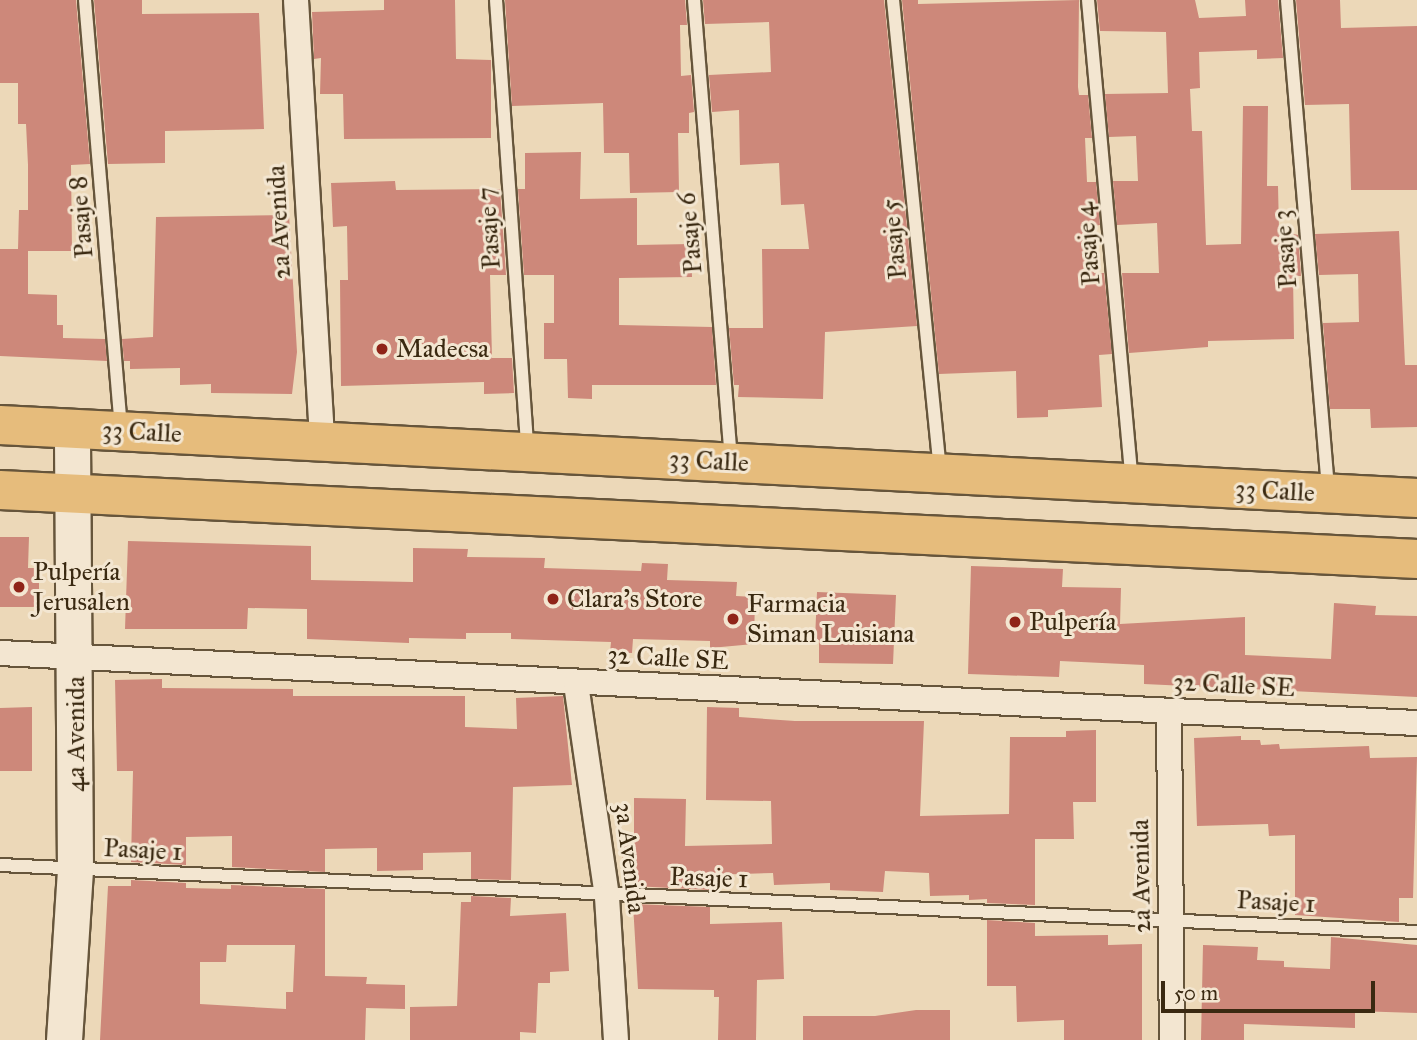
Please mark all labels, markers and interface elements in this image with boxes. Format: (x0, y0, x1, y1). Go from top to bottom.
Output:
street label: 2a Avenida (260, 164, 298, 280)
street label: Pasaje 8 (62, 175, 100, 259)
street label: Pasaje 7 (471, 186, 507, 270)
street label: Pasaje 6 (671, 191, 709, 275)
street label: Pasaje 5 (874, 197, 914, 281)
street label: Pasaje 4 (1069, 201, 1107, 287)
street label: Pasaje 3 (1266, 208, 1304, 290)
place label: Madecsa (396, 333, 489, 365)
marker: Madecsa (374, 341, 390, 357)
street label: 33 Calle (101, 414, 183, 450)
street label: 33 Calle (668, 443, 750, 479)
street label: 33 Calle (1234, 473, 1316, 509)
place label: Pulpería Jerusalen (33, 556, 130, 618)
marker: Pulpería Jerusalen (11, 579, 27, 595)
place label: Clara's Store (567, 583, 703, 615)
place label: Farmacia Siman Luisiana (747, 588, 914, 650)
marker: Clara's Store (545, 591, 561, 607)
place label: Pulpería (1029, 606, 1116, 638)
marker: Farmacia Siman Luisiana (725, 611, 741, 627)
marker: Pulpería (1007, 614, 1023, 630)
street label: 32 Calle SE (607, 639, 729, 677)
street label: 32 Calle SE (1173, 666, 1295, 704)
street label: 4a Avenida (60, 676, 92, 792)
street label: 3a Avenida (608, 801, 652, 915)
street label: 2a Avenida (1124, 819, 1158, 933)
street label: Pasaje 1 (103, 832, 183, 868)
street label: Pasaje 1 (669, 861, 749, 895)
street label: Pasaje 1 (1236, 884, 1316, 920)
scale bar (1165, 967, 1378, 1011)
text: 50 m (1174, 980, 1218, 1006)

